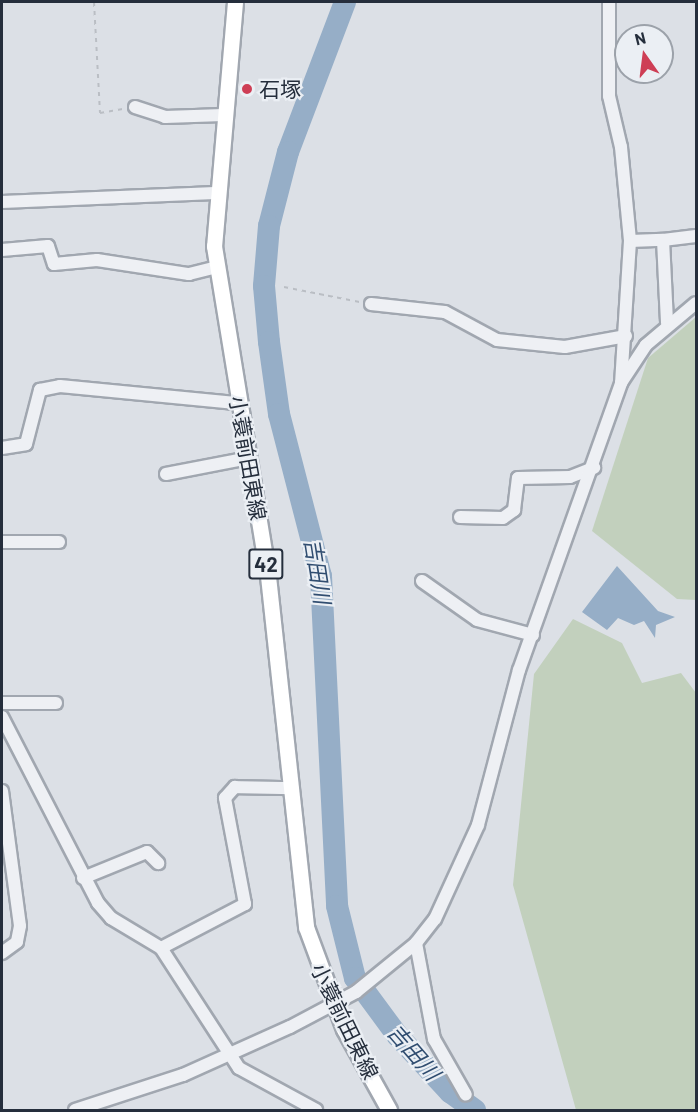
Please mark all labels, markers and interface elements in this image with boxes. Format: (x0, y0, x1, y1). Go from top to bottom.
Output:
north arrow (614, 24, 674, 84)
text: N (633, 27, 647, 48)
place label: 石塚 (259, 76, 301, 102)
marker: 石塚 (240, 82, 254, 96)
street label: 小蓑前田東線 (225, 394, 271, 522)
water label: 吉田川 (300, 536, 336, 606)
road number: 42 (248, 547, 284, 581)
street label: 小蓑前田東線 (306, 959, 384, 1083)
water label: 吉田川 (382, 1018, 446, 1086)

